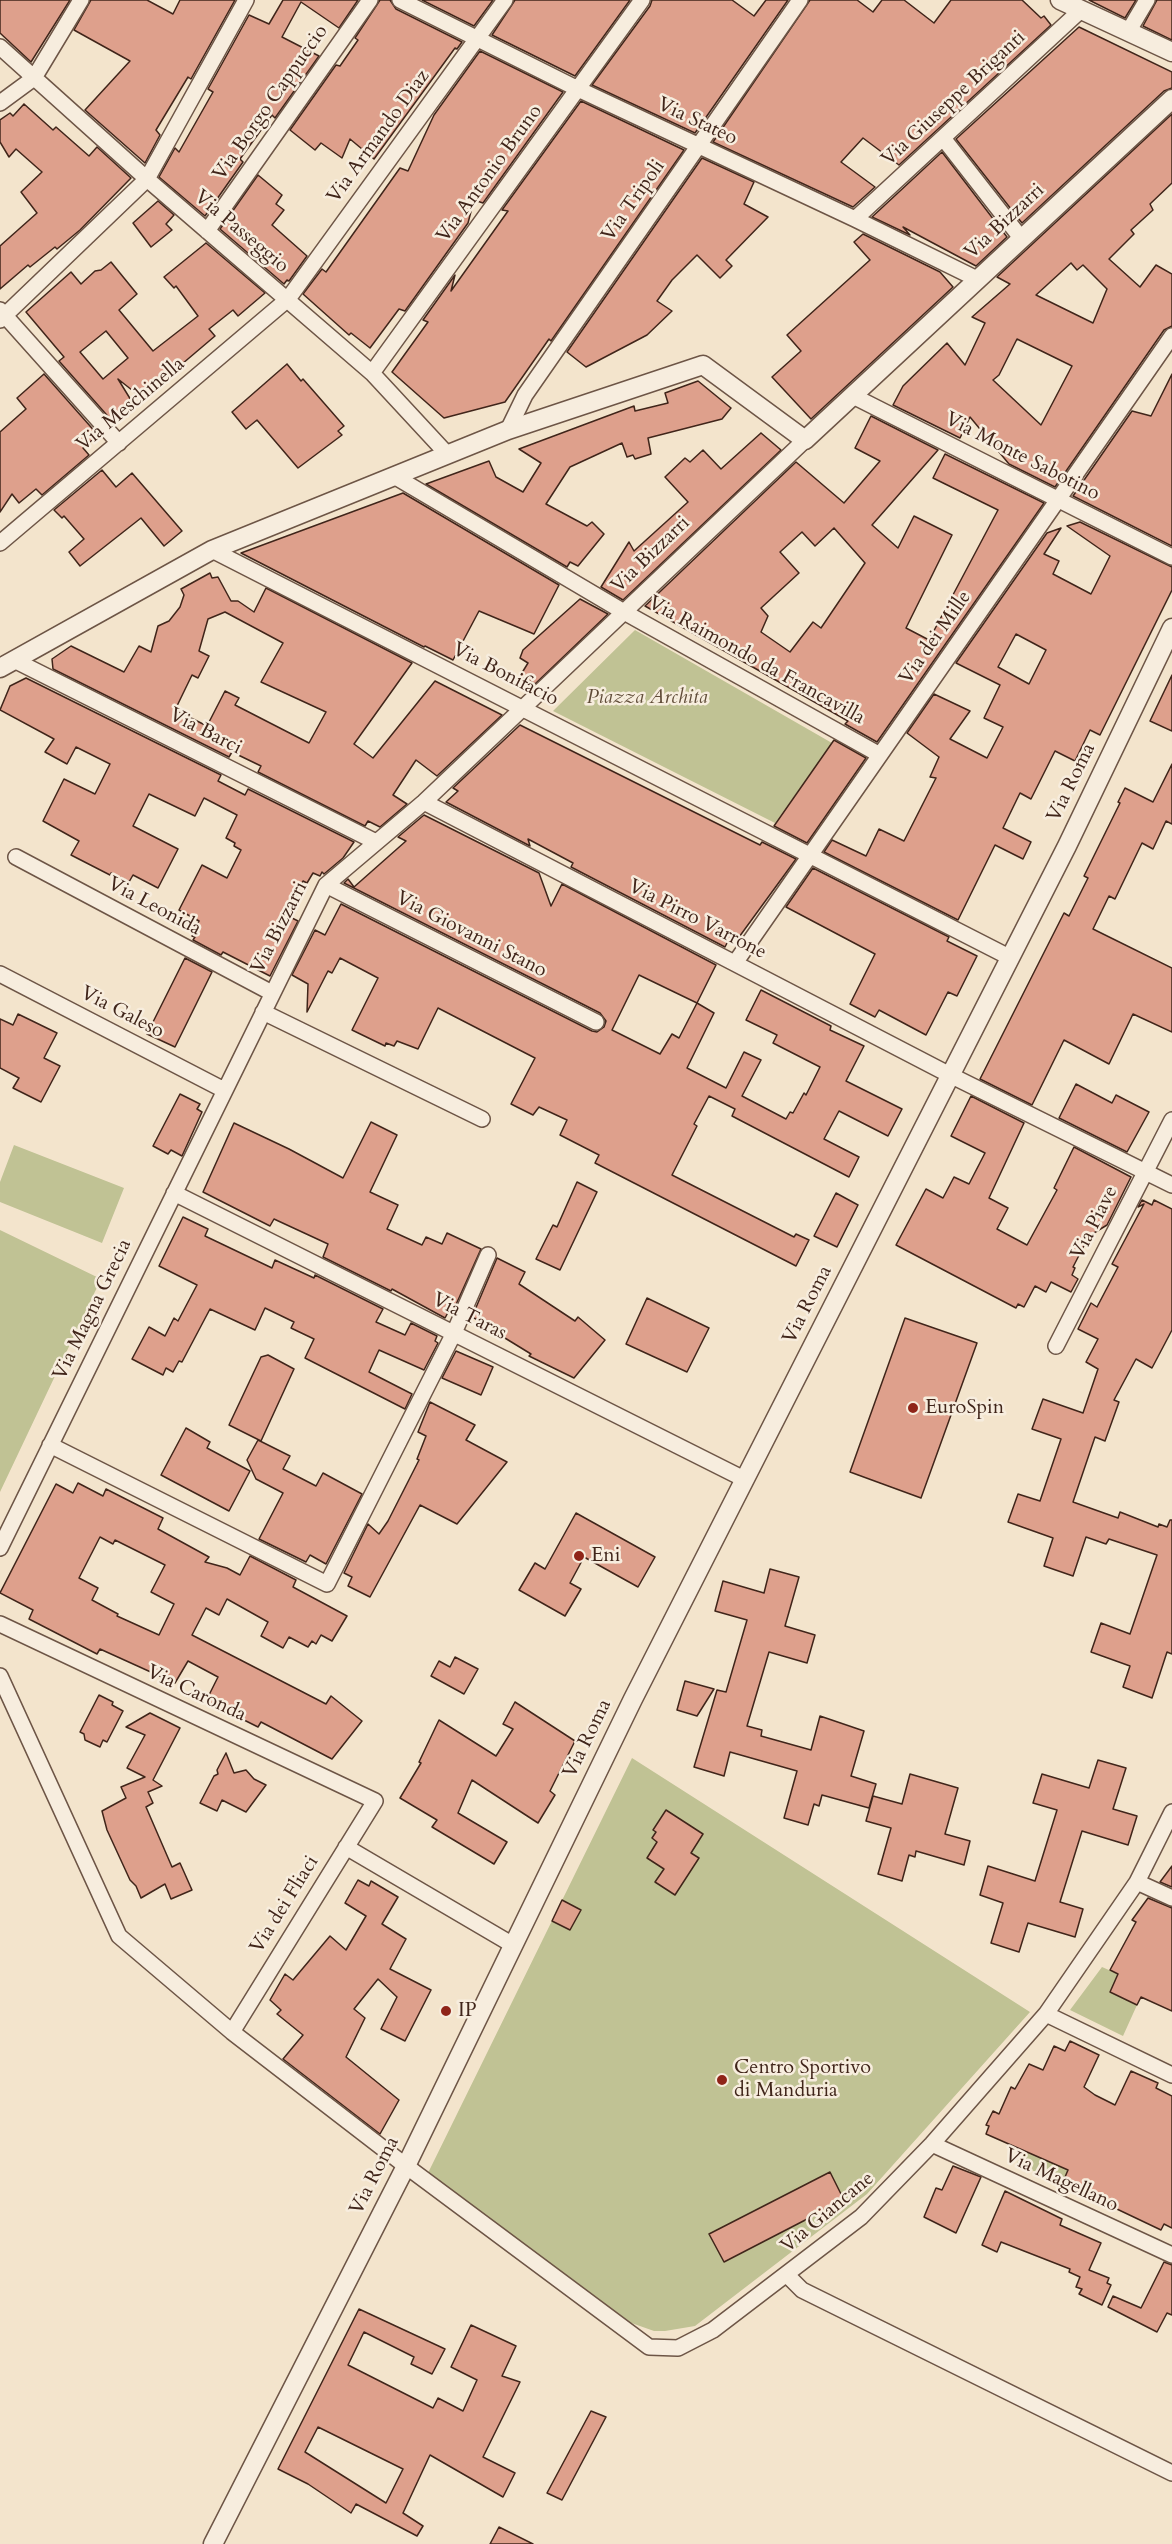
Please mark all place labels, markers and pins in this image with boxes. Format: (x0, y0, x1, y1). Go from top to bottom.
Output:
place label: EuroSpin (925, 1396, 1004, 1420)
marker: EuroSpin (906, 1401, 920, 1415)
place label: Eni (591, 1544, 620, 1568)
marker: Eni (572, 1549, 586, 1563)
place label: IP (458, 1999, 477, 2023)
marker: IP (439, 2004, 453, 2018)
place label: Centro Sportivo di Manduria (734, 2056, 871, 2103)
marker: Centro Sportivo di Manduria (715, 2073, 729, 2087)

